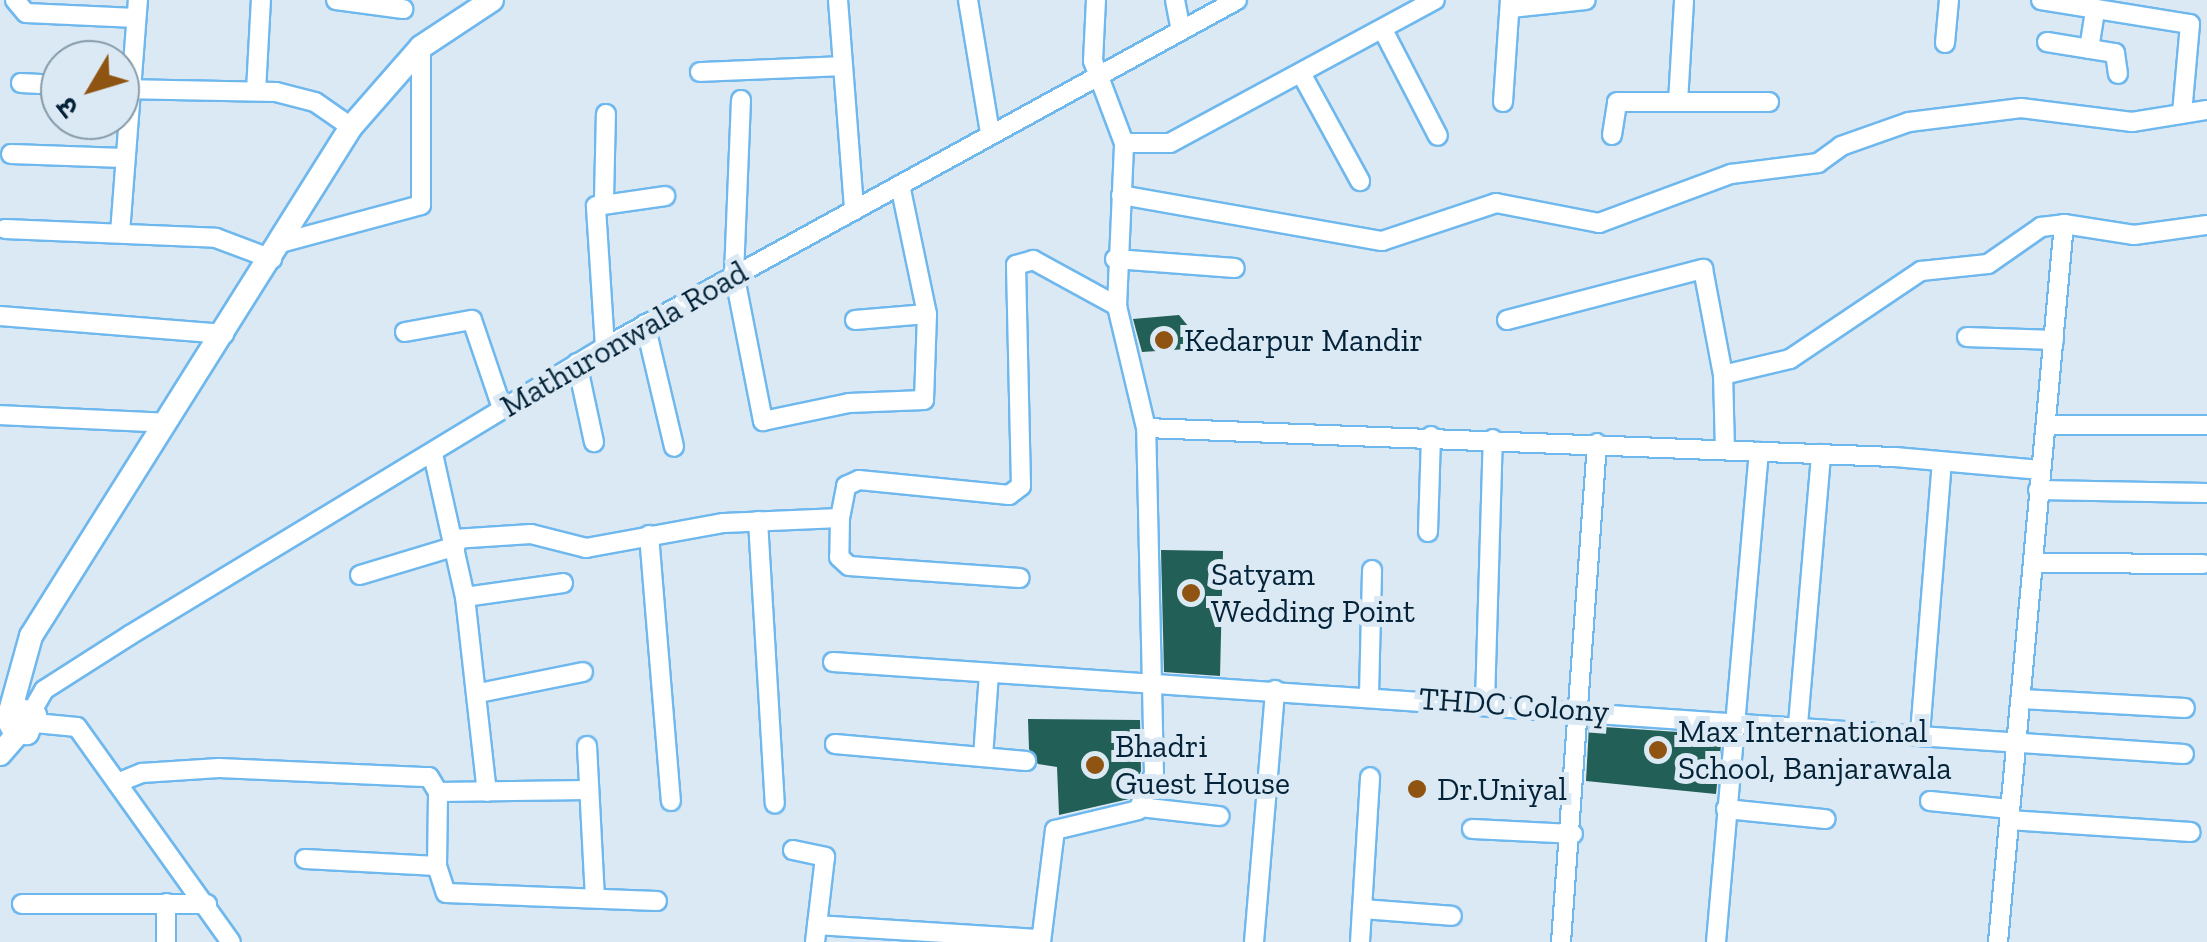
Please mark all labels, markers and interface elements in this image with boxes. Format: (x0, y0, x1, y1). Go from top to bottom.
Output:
north arrow (40, 40, 140, 140)
text: उ (49, 91, 86, 124)
street label: Mathuronwala Road (494, 253, 754, 425)
place label: Kedarpur Mandir (1184, 321, 1423, 359)
marker: Kedarpur Mandir (1153, 329, 1175, 351)
place label: Satyam Wedding Point (1211, 556, 1415, 631)
marker: Satyam Wedding Point (1180, 582, 1202, 604)
street label: THDC Colony (1418, 679, 1610, 731)
place label: Max International School, Banjarawala (1678, 713, 1952, 788)
place label: Bhadri Guest House (1115, 728, 1290, 803)
marker: Max International School, Banjarawala (1647, 739, 1669, 761)
marker: Bhadri Guest House (1084, 754, 1106, 776)
place label: Dr.Uniyal (1437, 770, 1567, 808)
marker: Dr.Uniyal (1406, 778, 1428, 800)

